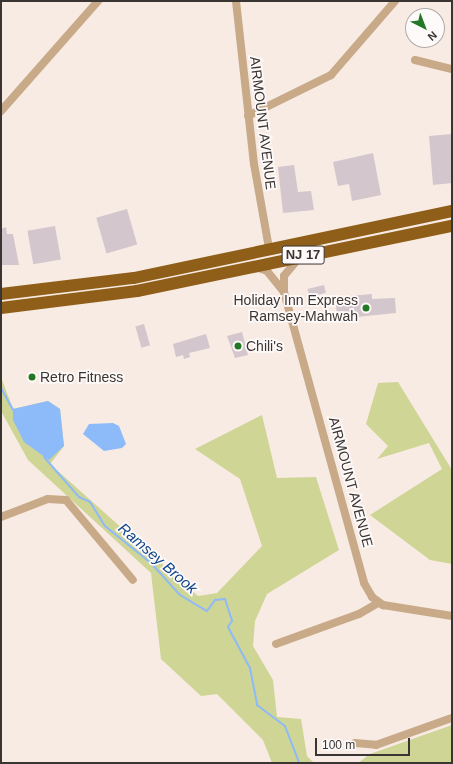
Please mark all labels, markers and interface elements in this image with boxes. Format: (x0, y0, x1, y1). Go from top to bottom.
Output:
north arrow (405, 8, 445, 48)
text: N (425, 29, 439, 43)
street label: AIRMOUNT AVENUE (246, 55, 280, 191)
road number: NJ 17 (281, 244, 325, 266)
place label: Holiday Inn Express Ramsey-Mahwah (233, 292, 358, 324)
marker: Holiday Inn Express Ramsey-Mahwah (361, 303, 371, 313)
place label: Chili's (246, 338, 283, 354)
marker: Chili's (233, 341, 243, 351)
place label: Retro Fitness (40, 369, 123, 385)
marker: Retro Fitness (27, 372, 37, 382)
street label: AIRMOUNT AVENUE (325, 415, 377, 549)
water label: Ramsey Brook (115, 519, 201, 597)
scale bar (317, 730, 412, 756)
text: 100 m (322, 738, 355, 752)

